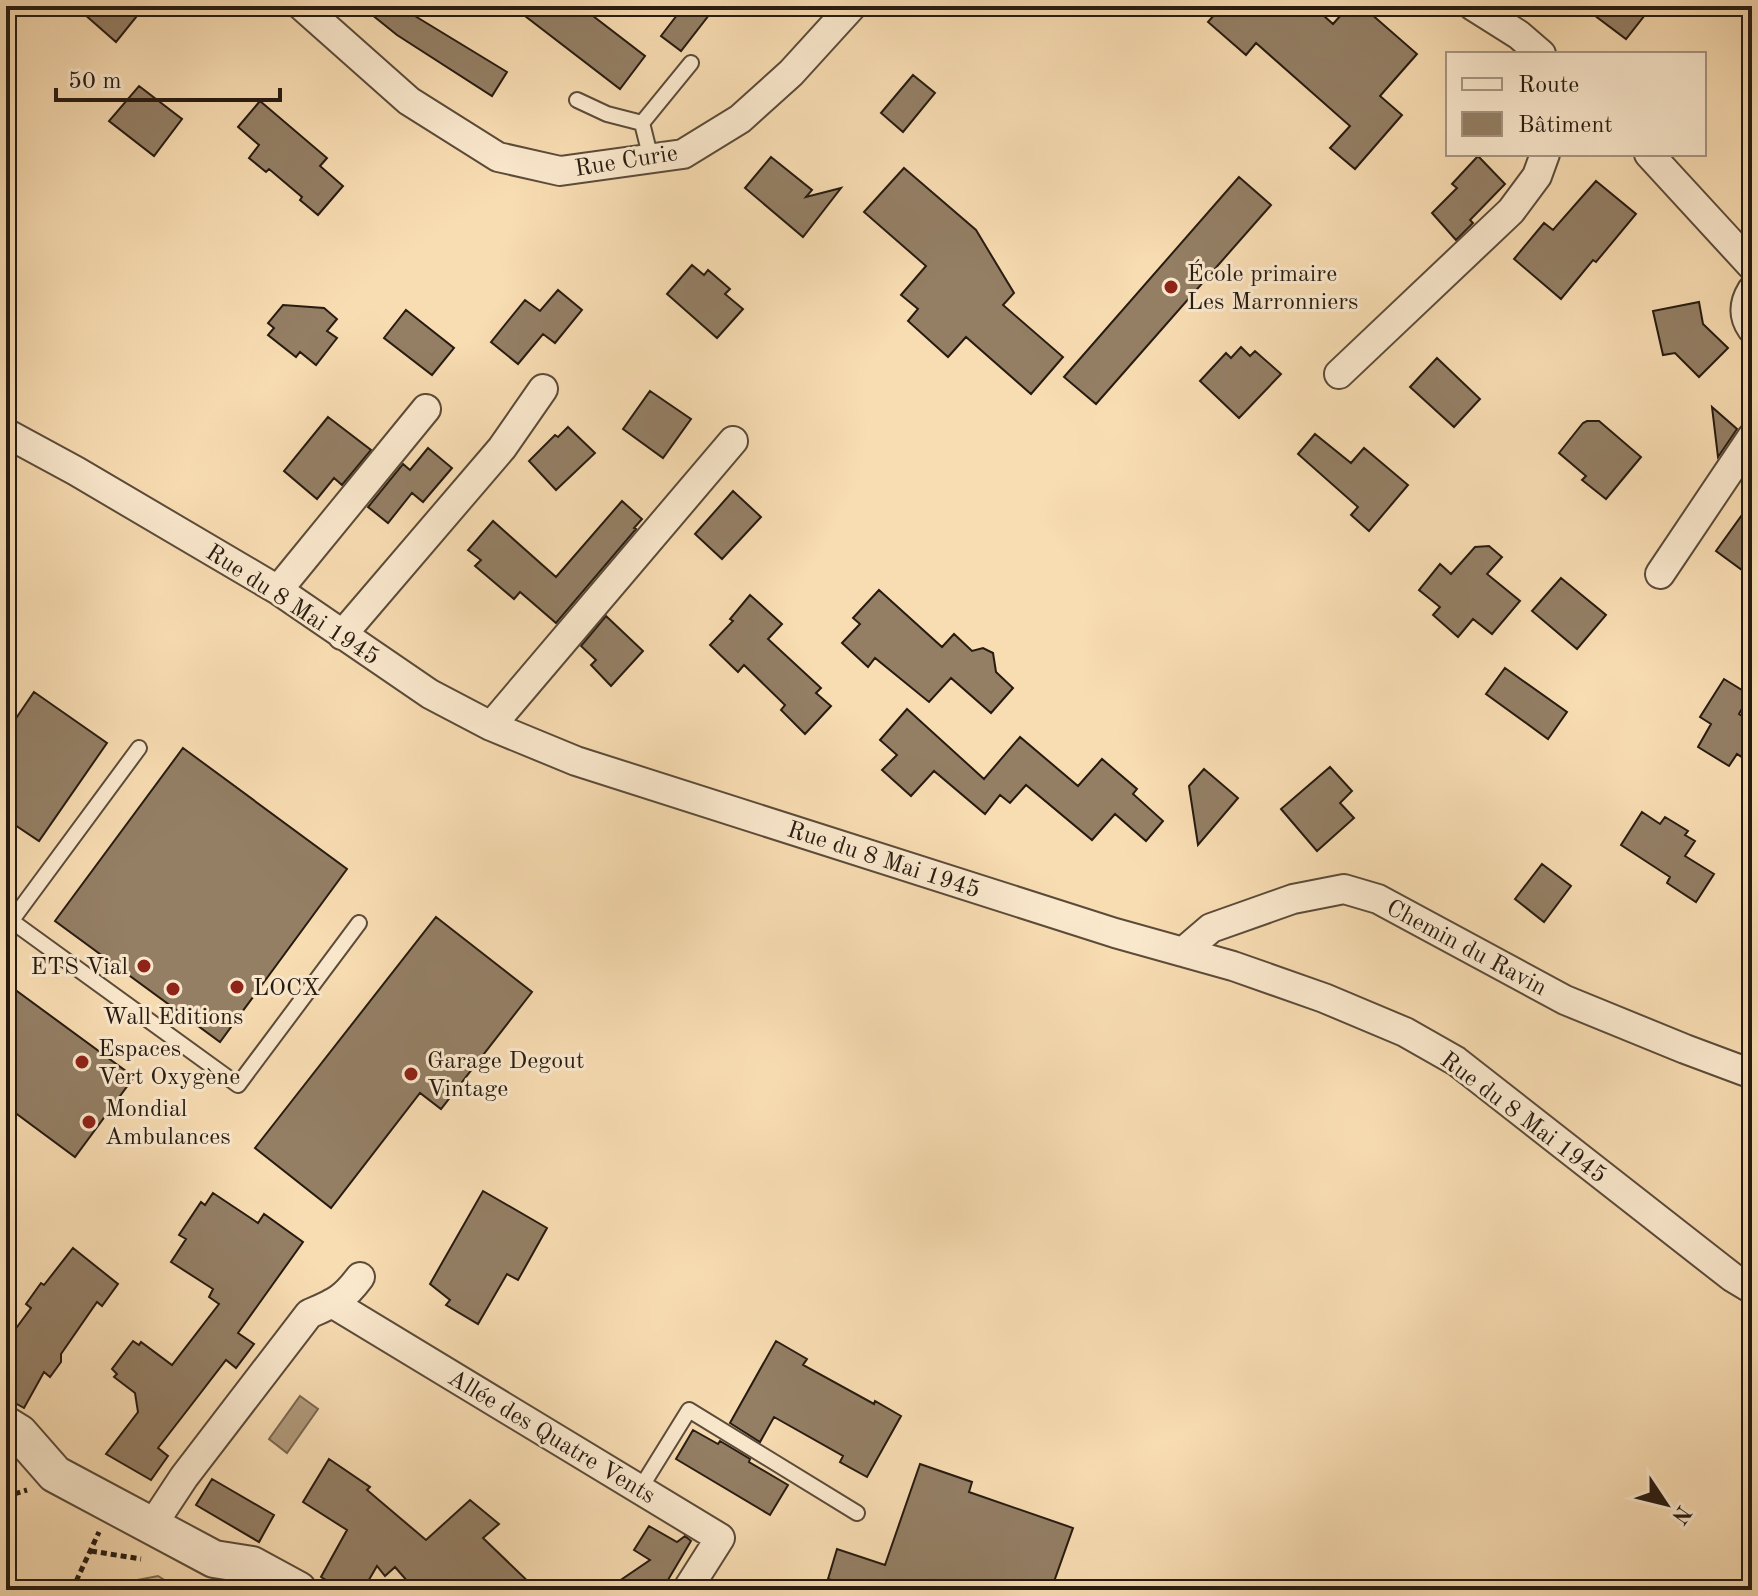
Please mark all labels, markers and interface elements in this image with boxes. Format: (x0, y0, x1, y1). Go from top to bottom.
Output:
scale bar (56, 52, 280, 102)
legend (1446, 52, 1706, 156)
text: 50 m (68, 70, 122, 94)
text: Route (1518, 74, 1579, 98)
text: Bâtiment (1518, 114, 1613, 138)
street label: Rue Curie (573, 142, 680, 182)
place label: École primaire Les Marronniers (1187, 259, 1359, 315)
marker: École primaire Les Marronniers (1162, 278, 1180, 296)
street label: Rue du 8 Mai 1945 (201, 541, 383, 671)
street label: Rue du 8 Mai 1945 (784, 818, 983, 903)
street label: Chemin du Ravin (1382, 896, 1550, 1001)
place label: ETS Vial (30, 956, 128, 980)
marker: ETS Vial (135, 957, 153, 975)
place label: LOCX (253, 977, 320, 1001)
marker: LOCX (228, 978, 246, 996)
marker: Wall Editions (164, 980, 182, 998)
place label: Wall Editions (103, 1006, 243, 1030)
place label: Espaces Vert Oxygène (98, 1038, 240, 1090)
street label: Rue du 8 Mai 1945 (1435, 1048, 1610, 1189)
place label: Garage Degout Vintage (427, 1050, 584, 1102)
marker: Espaces Vert Oxygène (73, 1053, 91, 1071)
marker: Garage Degout Vintage (402, 1065, 420, 1083)
place label: Mondial Ambulances (105, 1098, 231, 1150)
marker: Mondial Ambulances (80, 1113, 98, 1131)
street label: Allée des Quatre Vents (443, 1366, 659, 1509)
north arrow (1626, 1464, 1706, 1544)
text: N (1667, 1501, 1695, 1528)

